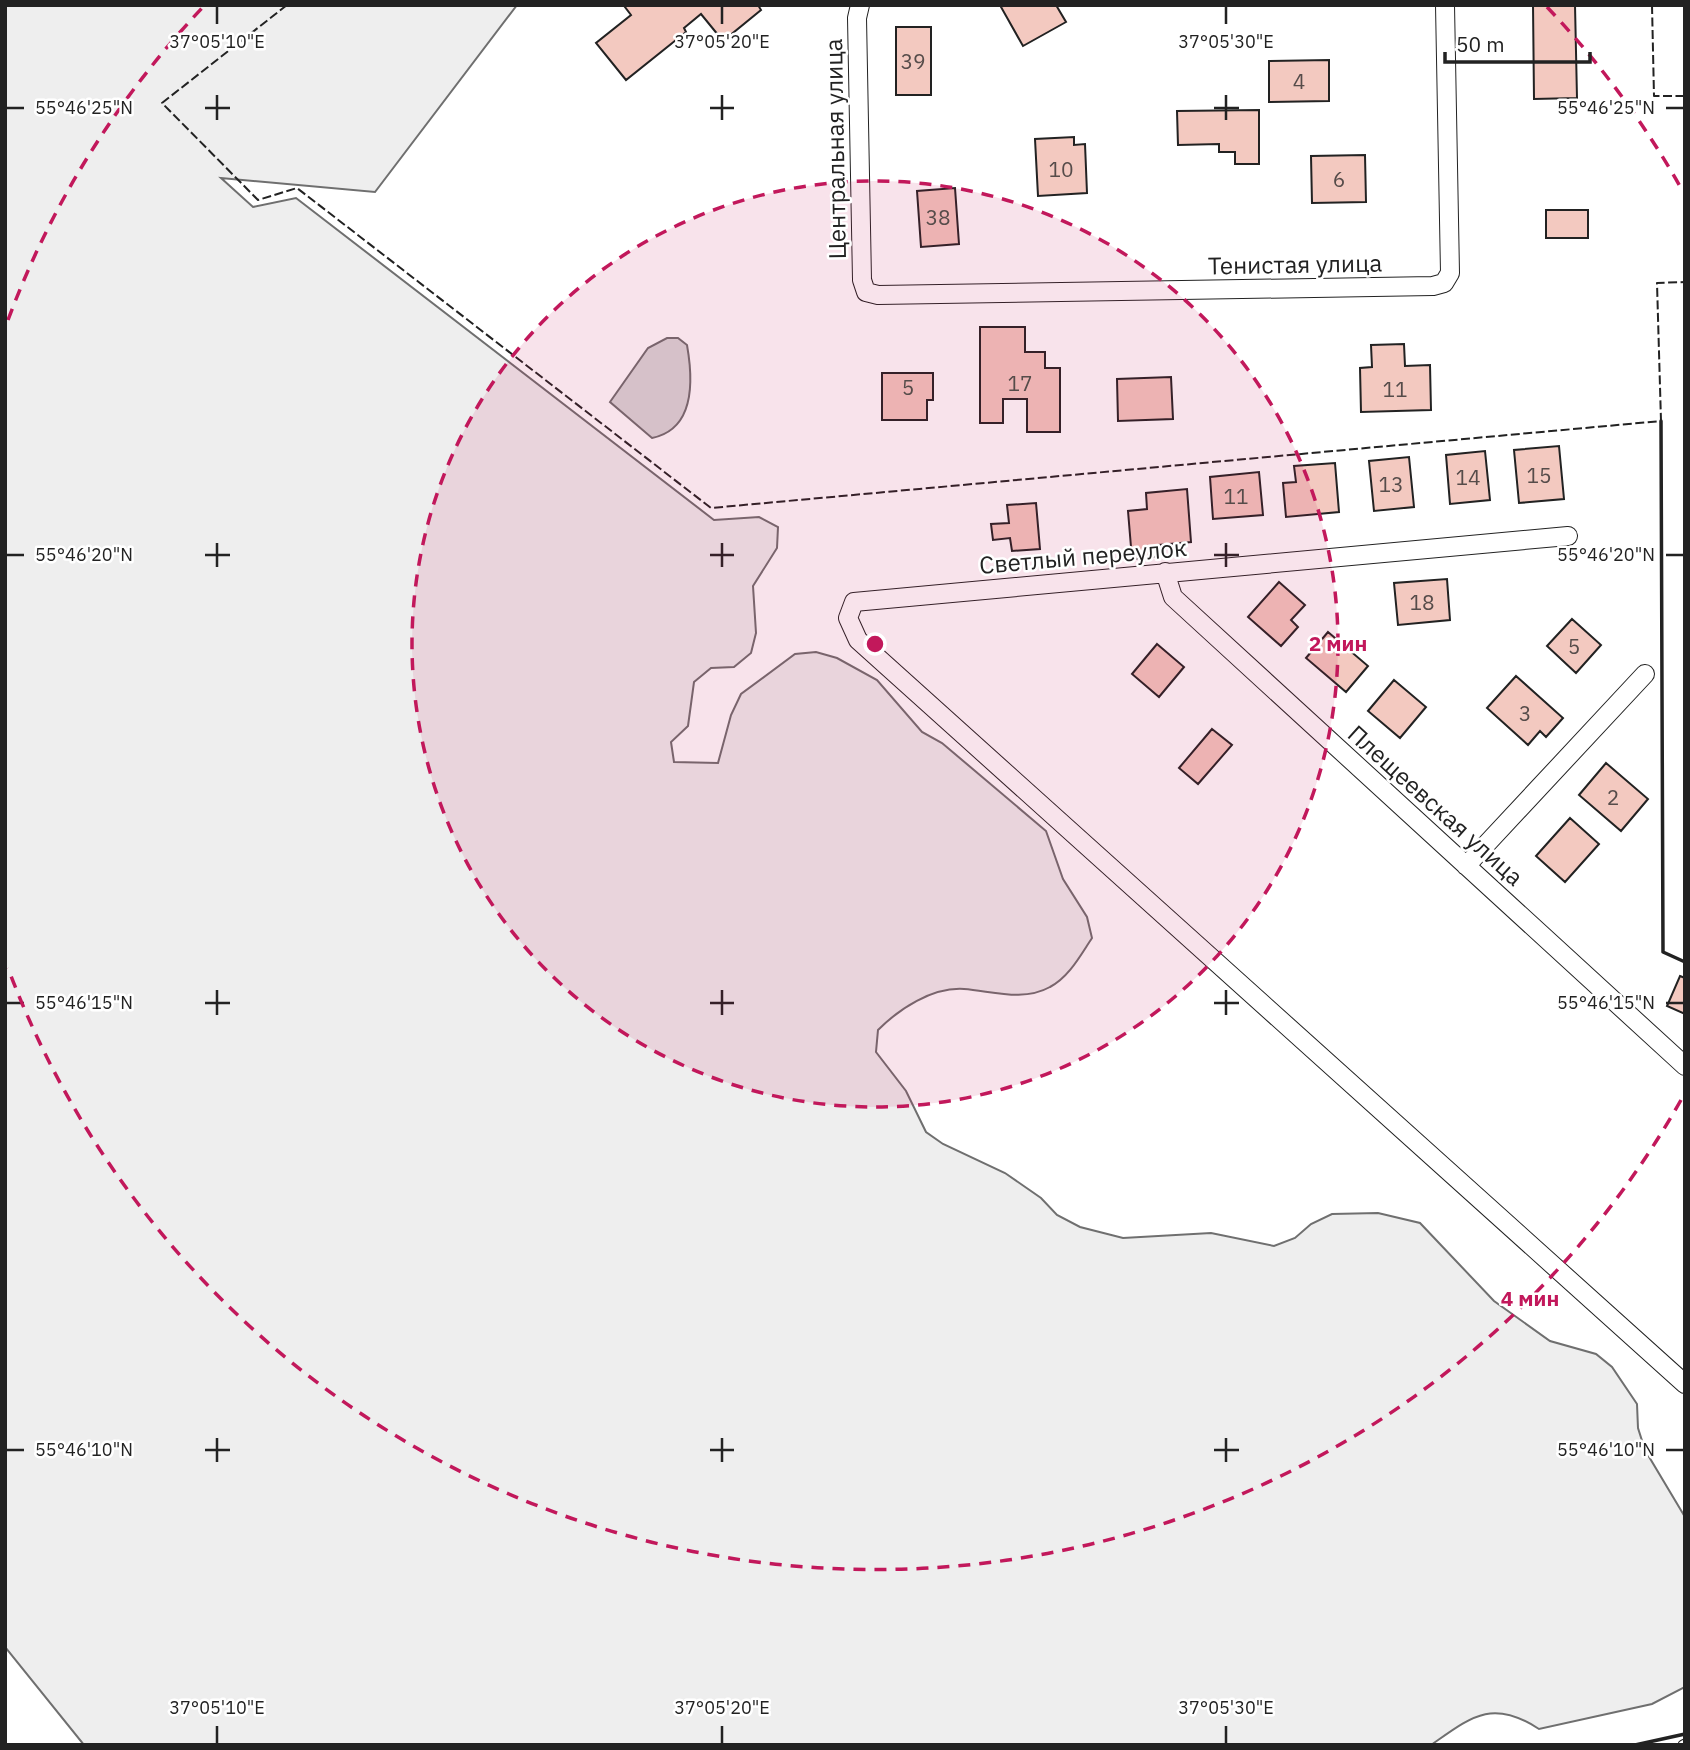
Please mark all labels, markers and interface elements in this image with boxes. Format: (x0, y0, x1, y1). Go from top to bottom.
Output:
scale bar (1445, 21, 1590, 65)
text: 37°05'10"E (169, 30, 265, 53)
text: 37°05'20"E (674, 30, 770, 53)
text: 37°05'30"E (1178, 30, 1274, 53)
text: 50 m (1456, 30, 1505, 58)
street label: Центральная улица (817, 38, 853, 260)
house number: 39 (900, 47, 926, 75)
house number: 4 (1293, 67, 1305, 95)
text: 55°46'25"N (35, 96, 133, 119)
text: 55°46'25"N (1557, 96, 1655, 119)
house number: 10 (1048, 155, 1074, 183)
house number: 6 (1333, 165, 1345, 193)
house number: 38 (925, 203, 951, 231)
street label: Тенистая улица (1207, 246, 1383, 282)
house number: 17 (1007, 369, 1033, 397)
house number: 5 (902, 373, 914, 401)
house number: 11 (1382, 375, 1408, 403)
house number: 15 (1526, 461, 1552, 489)
house number: 14 (1455, 463, 1481, 491)
house number: 13 (1378, 470, 1404, 498)
house number: 11 (1223, 482, 1249, 510)
street label: Светлый переулок (978, 531, 1188, 581)
text: 55°46'20"N (35, 543, 133, 566)
text: 55°46'20"N (1557, 543, 1655, 566)
house number: 18 (1409, 588, 1435, 616)
text: 2 мин (1309, 629, 1367, 657)
centre of rings (863, 632, 887, 656)
house number: 5 (1568, 632, 1580, 660)
house number: 3 (1519, 699, 1531, 727)
street label: Плещеевская улица (1341, 718, 1531, 893)
house number: 2 (1607, 783, 1619, 811)
text: 55°46'15"N (35, 991, 133, 1014)
text: 55°46'15"N (1557, 991, 1655, 1014)
text: 4 мин (1501, 1284, 1559, 1312)
text: 55°46'10"N (35, 1438, 133, 1461)
text: 55°46'10"N (1557, 1438, 1655, 1461)
text: 37°05'10"E (169, 1696, 265, 1719)
text: 37°05'20"E (674, 1696, 770, 1719)
text: 37°05'30"E (1178, 1696, 1274, 1719)

